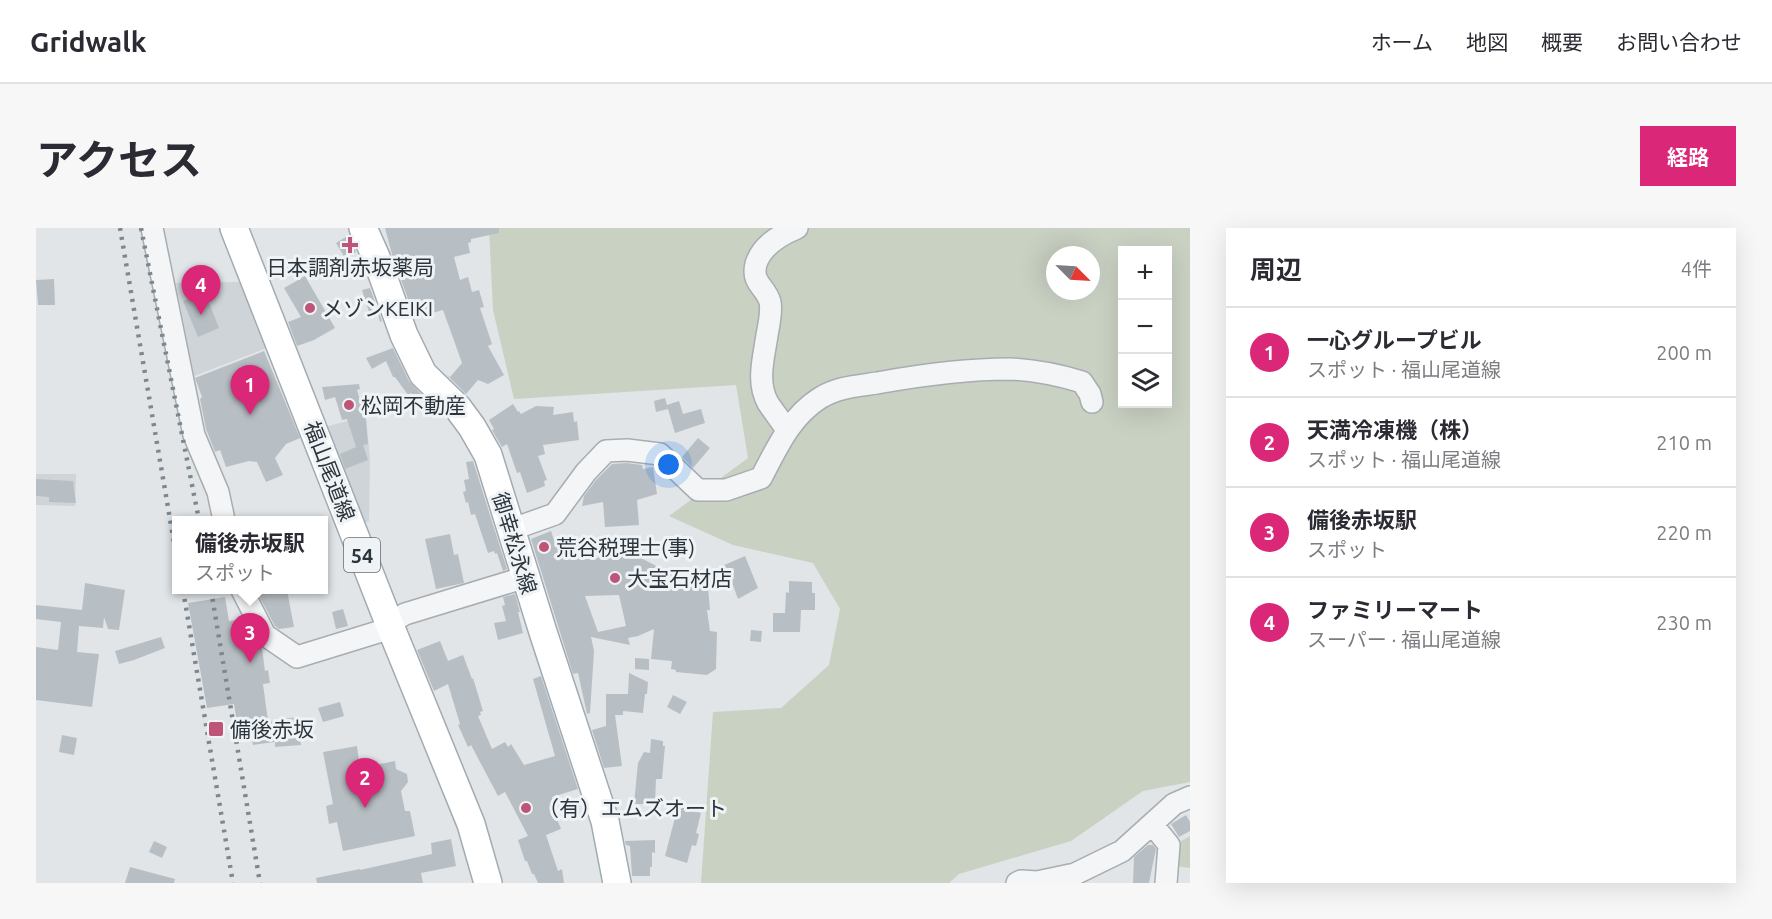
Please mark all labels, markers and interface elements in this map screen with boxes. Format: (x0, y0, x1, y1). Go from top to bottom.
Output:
text: Gridwalk (30, 26, 147, 57)
text: ホーム (1371, 30, 1433, 54)
text: 地図 (1466, 30, 1508, 54)
text: 概要 (1541, 30, 1583, 54)
text: お問い合わせ (1616, 30, 1742, 54)
button: 経路 (1640, 126, 1736, 186)
text: アクセス (36, 136, 202, 183)
marker: 日本調剤赤坂薬局 (343, 238, 357, 252)
north arrow (1046, 246, 1100, 300)
map controls (1118, 246, 1172, 408)
button: + (1118, 246, 1172, 300)
place label: 日本調剤赤坂薬局 (266, 255, 434, 279)
text: 周辺 (1250, 255, 1302, 284)
text: 4件 (1681, 257, 1712, 280)
pin: 4 (182, 266, 220, 315)
place label: メゾンKEIKI (322, 296, 433, 320)
button: − (1118, 300, 1172, 354)
marker: メゾンKEIKI (303, 301, 317, 315)
text: 一心グループビル (1307, 327, 1482, 352)
text: 1 (1264, 341, 1275, 364)
text: 200 m (1656, 341, 1712, 364)
button: layers (1118, 354, 1172, 408)
text: スポット · 福山尾道線 (1307, 358, 1501, 381)
pin: 1 (230, 366, 270, 415)
place label: 松岡不動産 (361, 393, 466, 417)
marker: 松岡不動産 (342, 398, 356, 412)
text: 天満冷凍機（株） (1307, 417, 1483, 442)
street label: 福山尾道線 (300, 418, 360, 524)
text: 2 (1264, 431, 1275, 454)
text: 210 m (1656, 431, 1712, 454)
text: スポット · 福山尾道線 (1307, 448, 1501, 471)
your location (654, 450, 683, 479)
street label: 御幸松永線 (488, 489, 542, 597)
text: 備後赤坂駅 (1307, 507, 1417, 532)
popup (172, 516, 328, 594)
text: 3 (1264, 521, 1275, 544)
text: 220 m (1656, 521, 1712, 544)
text: 備後赤坂駅 (195, 530, 305, 555)
place label: 荒谷税理士(事) (556, 535, 695, 559)
road number: 54 (344, 538, 380, 572)
text: スポット (1307, 538, 1387, 561)
marker: 荒谷税理士(事) (537, 540, 551, 554)
text: スポット (195, 561, 275, 584)
place label: 大宝石材店 (627, 566, 732, 590)
marker: 大宝石材店 (608, 571, 622, 585)
text: ファミリーマート (1307, 597, 1483, 622)
text: 4 (1264, 611, 1275, 634)
text: 230 m (1656, 611, 1712, 634)
pin: 3 (230, 614, 270, 663)
text: スーパー · 福山尾道線 (1307, 628, 1501, 651)
place label: 備後赤坂 (230, 717, 314, 741)
marker: 備後赤坂 (207, 720, 225, 738)
pin: 2 (346, 758, 384, 808)
place label: （有）エムズオート (538, 796, 727, 820)
marker: （有）エムズオート (519, 801, 533, 815)

